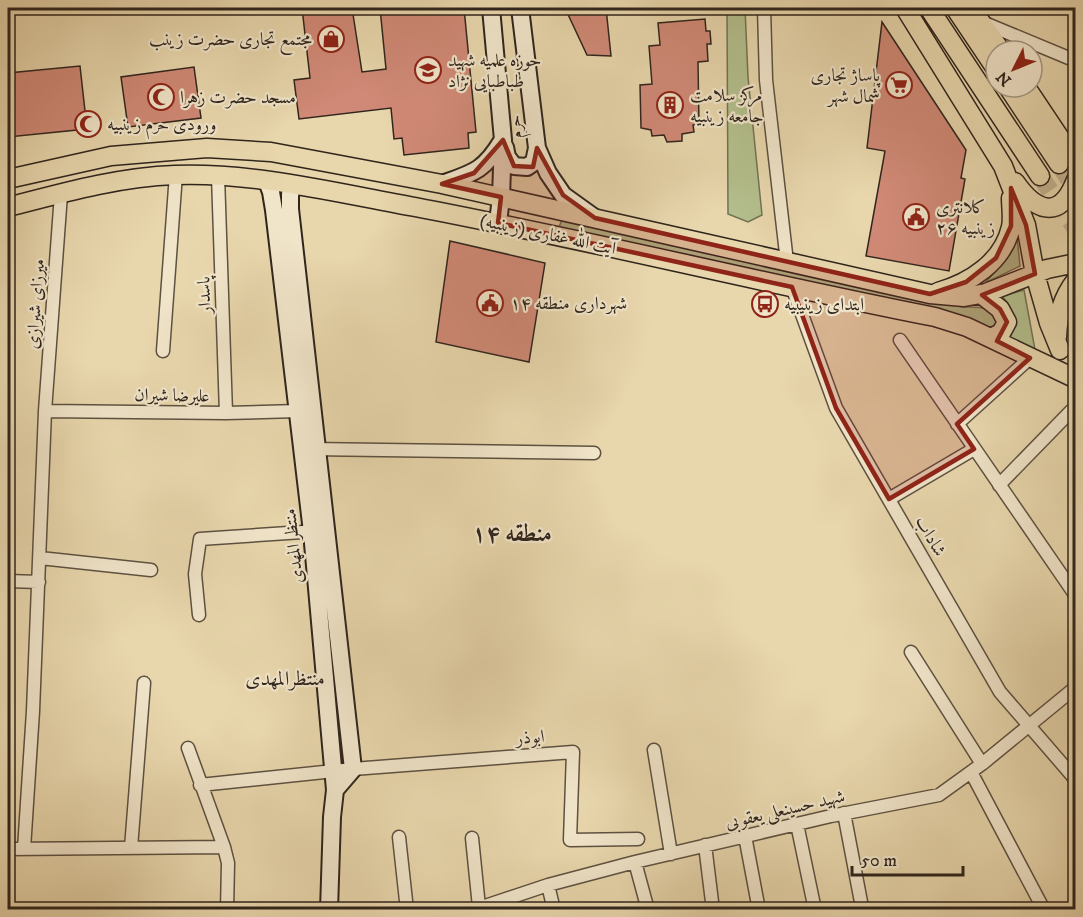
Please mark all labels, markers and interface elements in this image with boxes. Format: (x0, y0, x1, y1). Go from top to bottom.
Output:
shop icon: مجتمع تجاری حضرت زینب (316, 24, 346, 54)
place label: مجتمع تجاری حضرت زینب (149, 29, 312, 55)
north arrow (984, 39, 1044, 99)
place label: حوزه علمیه شهید طباطبایی نژاد (448, 50, 542, 93)
school or university icon: حوزه علمیه شهید طباطبایی نژاد (413, 55, 443, 85)
place label: پاساژ تجاری شمال شهر (810, 65, 882, 108)
text: N (992, 67, 1016, 90)
supermarket icon: پاساژ تجاری شمال شهر (884, 70, 914, 100)
mosque icon: مسجد حضرت زهرا (146, 82, 176, 112)
place label: مرکز سلامت جامعه زینبیه (690, 85, 764, 128)
place label: مسجد حضرت زهرا (180, 87, 296, 109)
building icon: مرکز سلامت جامعه زینبیه (655, 90, 685, 120)
mosque icon: ورودی حرم زینبیه (73, 109, 103, 139)
street label: حرم (504, 113, 532, 140)
place label: ورودی حرم زینبیه (107, 114, 216, 140)
place label: کلانتری ۲۶ زینبیه (936, 197, 995, 240)
public building icon: کلانتری ۲۶ زینبیه (901, 202, 931, 232)
street label: آیت الله غفاری (زینبیه) (478, 206, 621, 261)
street label: میرزای شیرازی (22, 258, 50, 350)
street label: پاسدار (193, 274, 218, 316)
public building icon: شهرداری منطقه ۱۴ (475, 288, 505, 318)
bus stop icon: ابتدای زینیبیه (750, 289, 780, 319)
place label: شهرداری منطقه ۱۴ (510, 293, 627, 315)
place label: ابتدای زینیبیه (784, 294, 864, 316)
street label: علیرضا شیران (134, 384, 210, 408)
street label: منتظر المهدی (279, 507, 309, 584)
street label: شاداب (910, 512, 950, 561)
district label: منطقه ۱۴ (472, 519, 552, 549)
district label: منتظرالمهدی (245, 667, 325, 692)
street label: ابوذر (513, 726, 545, 750)
street label: شهید حسینعلی یعقوبی (723, 786, 847, 835)
scale bar (852, 839, 963, 877)
text: 50 m (861, 850, 897, 872)

